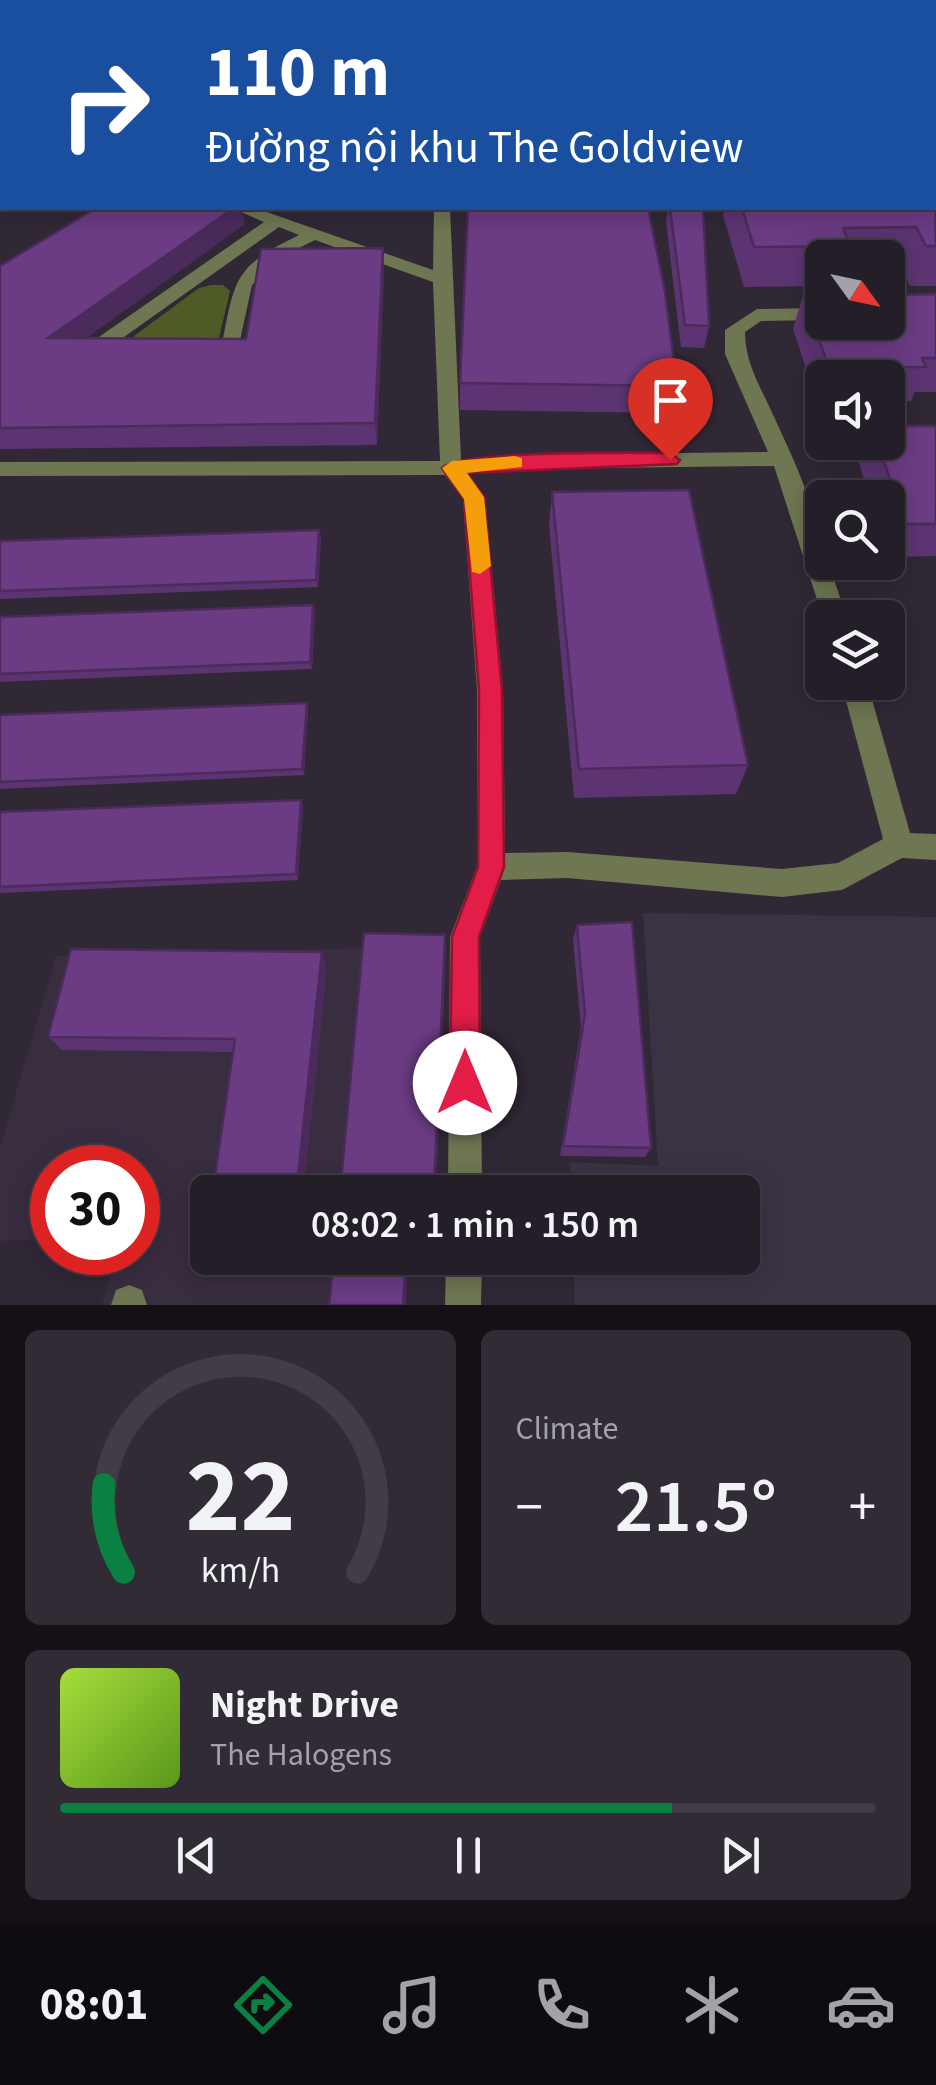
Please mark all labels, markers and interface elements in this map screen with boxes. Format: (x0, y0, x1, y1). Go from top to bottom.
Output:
text: 110 m (205, 23, 390, 123)
icon: right (40, 40, 170, 170)
text: Đường nội khu The Goldview (205, 116, 744, 180)
north arrow (805, 240, 905, 340)
map controls (805, 240, 905, 700)
pin (628, 358, 713, 461)
button: sound (805, 360, 905, 460)
icon: arrive (643, 373, 698, 428)
button: search (805, 480, 905, 580)
button: layers (805, 600, 905, 700)
position arrow (413, 1031, 517, 1135)
speed limit sign: 30 (30, 1145, 160, 1275)
text: 08:02 · 1 min · 150 m (311, 1198, 639, 1252)
text: Climate (516, 1406, 618, 1452)
text: 22 (185, 1424, 295, 1572)
text: 21.5° (615, 1454, 777, 1561)
text: − (516, 1469, 543, 1547)
text: + (849, 1469, 876, 1547)
text: km/h (201, 1545, 280, 1596)
text: Night Drive (210, 1678, 399, 1732)
text: The Halogens (210, 1732, 392, 1778)
icon: previous (169, 1828, 224, 1883)
icon: pause (441, 1828, 496, 1883)
icon: next (713, 1828, 768, 1883)
icon: directions (228, 1970, 298, 2040)
icon: music (377, 1970, 447, 2040)
icon: phone (527, 1970, 597, 2040)
icon: climate (677, 1970, 747, 2040)
icon: car (826, 1970, 896, 2040)
text: 08:01 (40, 1973, 148, 2037)

